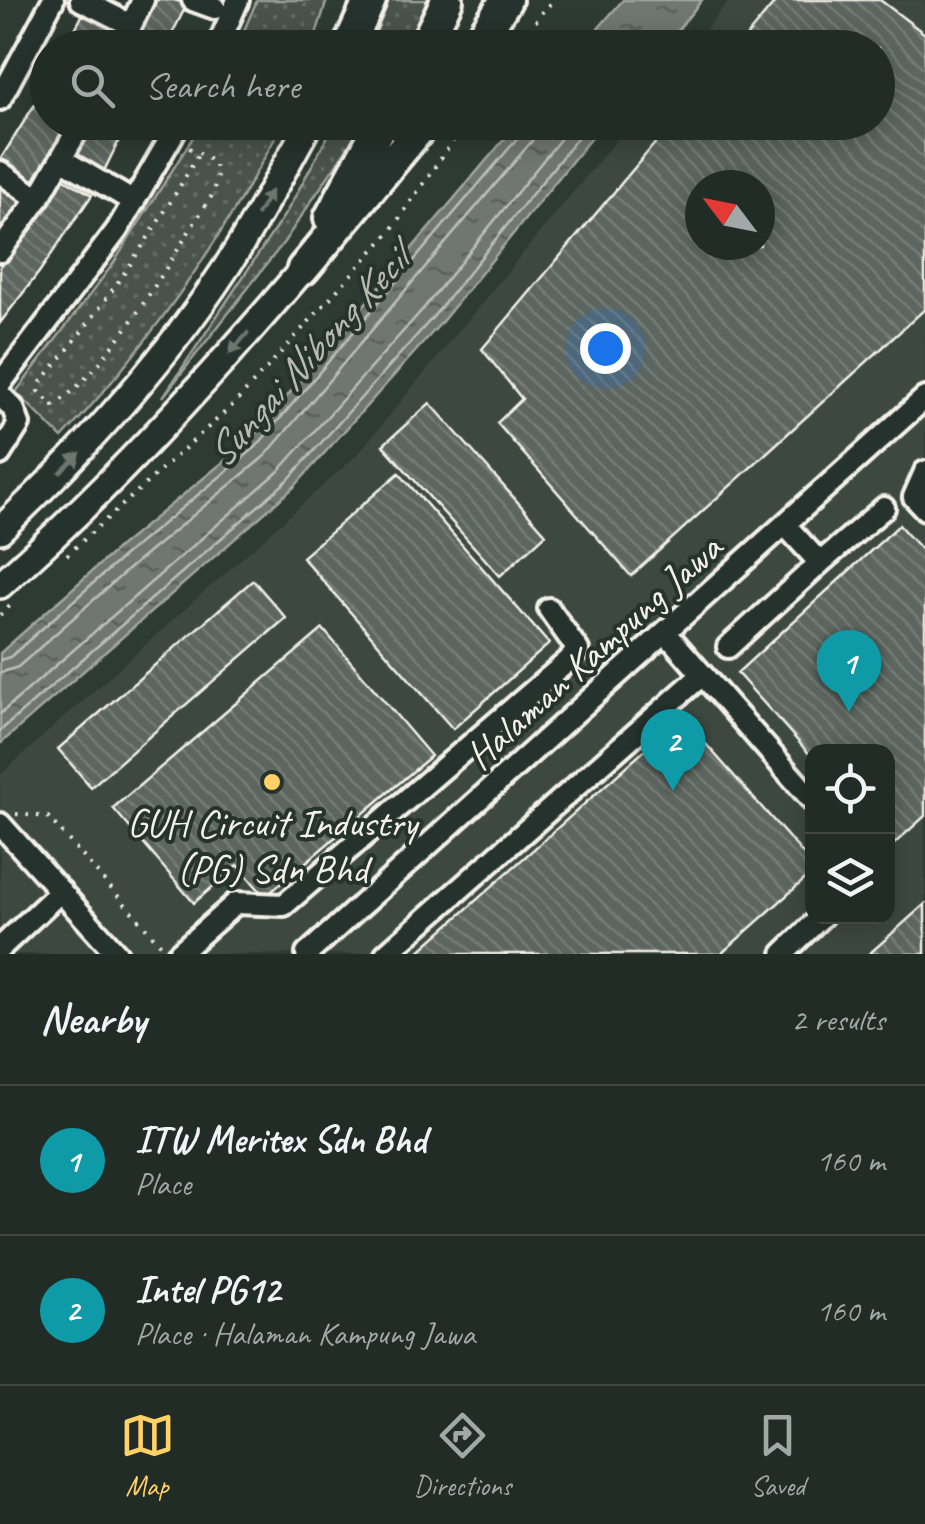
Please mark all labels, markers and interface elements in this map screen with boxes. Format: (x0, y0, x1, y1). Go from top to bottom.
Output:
search box (30, 30, 895, 140)
icon: search (65, 58, 120, 113)
text: Search here (145, 62, 300, 109)
north arrow (685, 170, 775, 260)
one-way arrow (255, 189, 273, 217)
water label: Sungai Nibong Kecil (194, 225, 429, 478)
your location (580, 323, 631, 374)
one-way arrow (229, 331, 251, 356)
one-way arrow (58, 451, 82, 475)
street label: Halaman Kampung Jawa (455, 522, 734, 780)
pin: 1 (816, 630, 882, 712)
pin: 2 (640, 708, 706, 791)
map controls (805, 744, 895, 924)
button: locate (805, 744, 895, 834)
marker: GUH Circuit Industry (PG) Sdn Bhd (261, 771, 283, 793)
place label: GUH Circuit Industry (PG) Sdn Bhd (127, 798, 420, 894)
button: layers (805, 834, 895, 924)
text: Nearby (40, 993, 146, 1046)
text: 2 results (791, 999, 885, 1040)
text: ITW Meritex Sdn Bhd (135, 1116, 426, 1163)
text: 1 (65, 1140, 80, 1181)
text: 160 m (816, 1140, 885, 1181)
text: Place (135, 1163, 191, 1204)
text: Intel PG12 (135, 1266, 280, 1313)
text: 2 (65, 1290, 80, 1331)
text: 160 m (816, 1290, 885, 1331)
text: Place · Halaman Kampung Jawa (135, 1313, 475, 1354)
tab: Map (120, 1408, 175, 1503)
tab: Directions (414, 1408, 511, 1503)
tab: Saved (750, 1408, 805, 1503)

